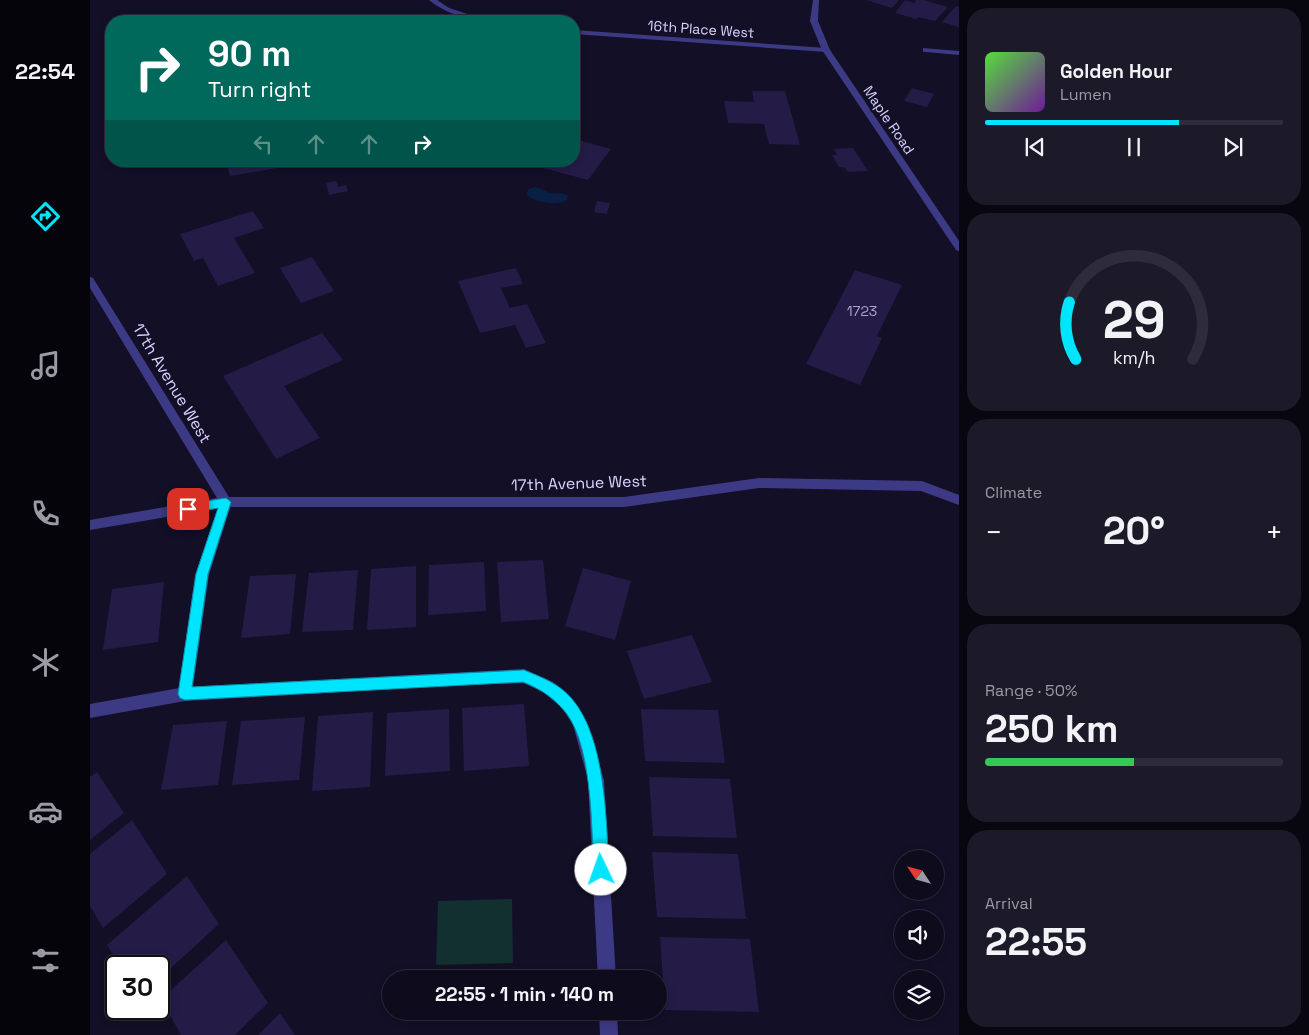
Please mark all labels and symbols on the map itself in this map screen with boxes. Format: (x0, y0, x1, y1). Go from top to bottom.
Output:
street label: 16th Place West (647, 16, 755, 42)
street label: Maple Road (859, 82, 919, 158)
house number: 1723 (847, 302, 877, 320)
street label: 17th Avenue West (128, 319, 216, 447)
street label: 17th Avenue West (511, 470, 647, 496)
pin (167, 488, 209, 530)
position arrow (574, 843, 626, 895)
north arrow (894, 850, 944, 900)
speed limit sign: 30 (105, 955, 170, 1020)

